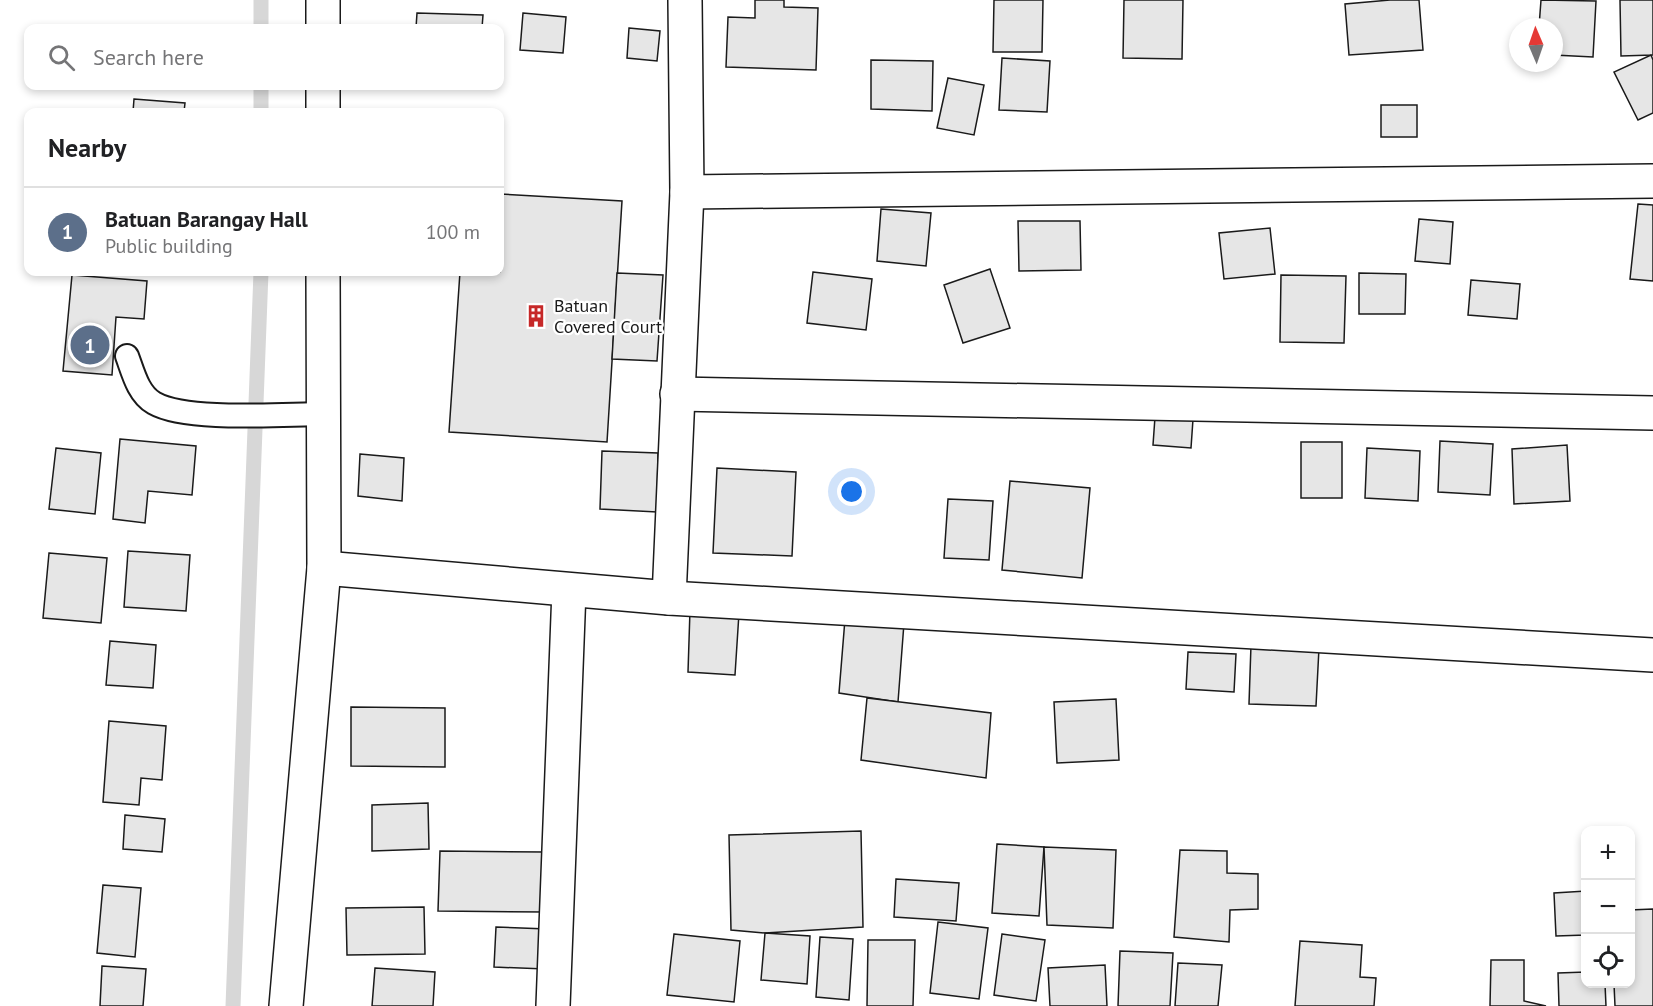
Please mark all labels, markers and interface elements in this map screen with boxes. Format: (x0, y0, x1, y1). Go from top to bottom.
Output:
north arrow (1509, 18, 1563, 72)
search box (24, 24, 504, 90)
icon: search (45, 41, 78, 74)
text: Search here (93, 43, 204, 71)
text: Nearby (48, 131, 126, 164)
text: Batuan Barangay Hall (105, 205, 308, 233)
text: 1 (62, 219, 73, 245)
text: 100 m (426, 219, 480, 245)
text: Public building (105, 233, 233, 259)
place label: Batuan Covered Court (554, 294, 662, 338)
building icon: Batuan Covered Court (523, 303, 549, 329)
pin: 1 (70, 322, 110, 368)
your location (837, 477, 866, 506)
map controls (1581, 826, 1635, 988)
button: + (1581, 826, 1635, 880)
button: − (1581, 880, 1635, 934)
button: locate (1581, 934, 1635, 988)

